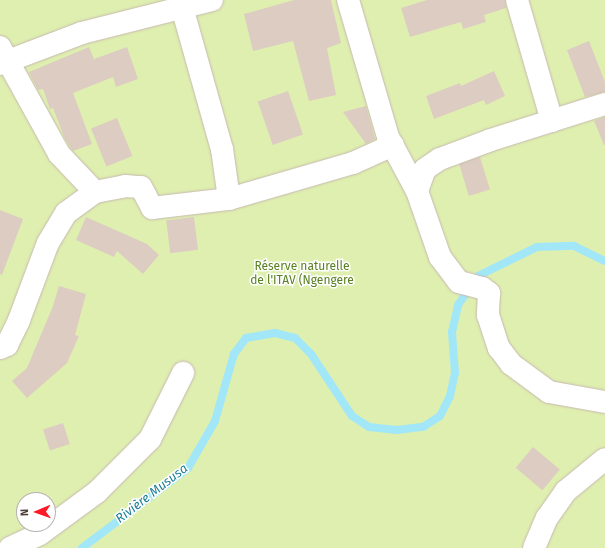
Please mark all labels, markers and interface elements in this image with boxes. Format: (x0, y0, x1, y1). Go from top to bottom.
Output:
park label: Réserve naturelle de l'ITAV (Ngengere (250, 260, 354, 288)
water label: Rivière Mususa (113, 461, 191, 527)
north arrow (16, 492, 56, 532)
text: N (18, 509, 31, 516)

